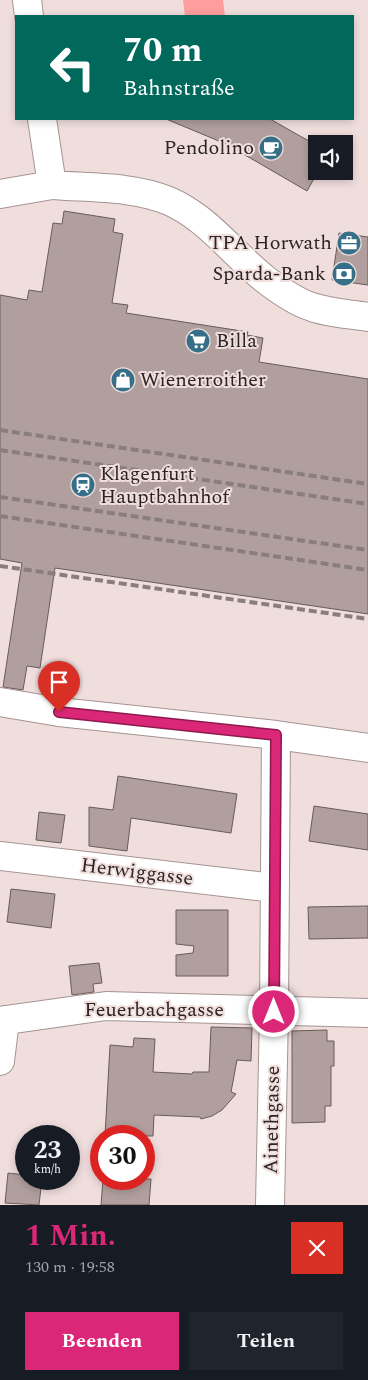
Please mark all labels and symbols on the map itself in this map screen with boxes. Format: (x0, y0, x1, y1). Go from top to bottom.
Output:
place label: Pendolino (164, 133, 254, 163)
cafe icon: Pendolino (258, 135, 284, 161)
place label: TPA Horwath (209, 228, 332, 258)
office icon: TPA Horwath (336, 230, 362, 256)
place label: Sparda-Bank (212, 259, 326, 289)
bank icon: Sparda-Bank (331, 261, 357, 287)
place label: Billa (216, 326, 257, 356)
supermarket icon: Billa (185, 328, 211, 354)
place label: Wienerroither (140, 365, 266, 395)
shop icon: Wienerroither (110, 367, 136, 393)
place label: Klagenfurt Hauptbahnhof (100, 459, 231, 512)
station icon: Klagenfurt Hauptbahnhof (70, 472, 96, 498)
pin (38, 661, 80, 712)
street label: Herwiggasse (79, 850, 195, 894)
position arrow (247, 985, 299, 1037)
street label: Feuerbachgasse (84, 995, 224, 1025)
street label: Ainethgasse (256, 1066, 288, 1174)
speed limit sign: 30 (90, 1125, 155, 1190)

